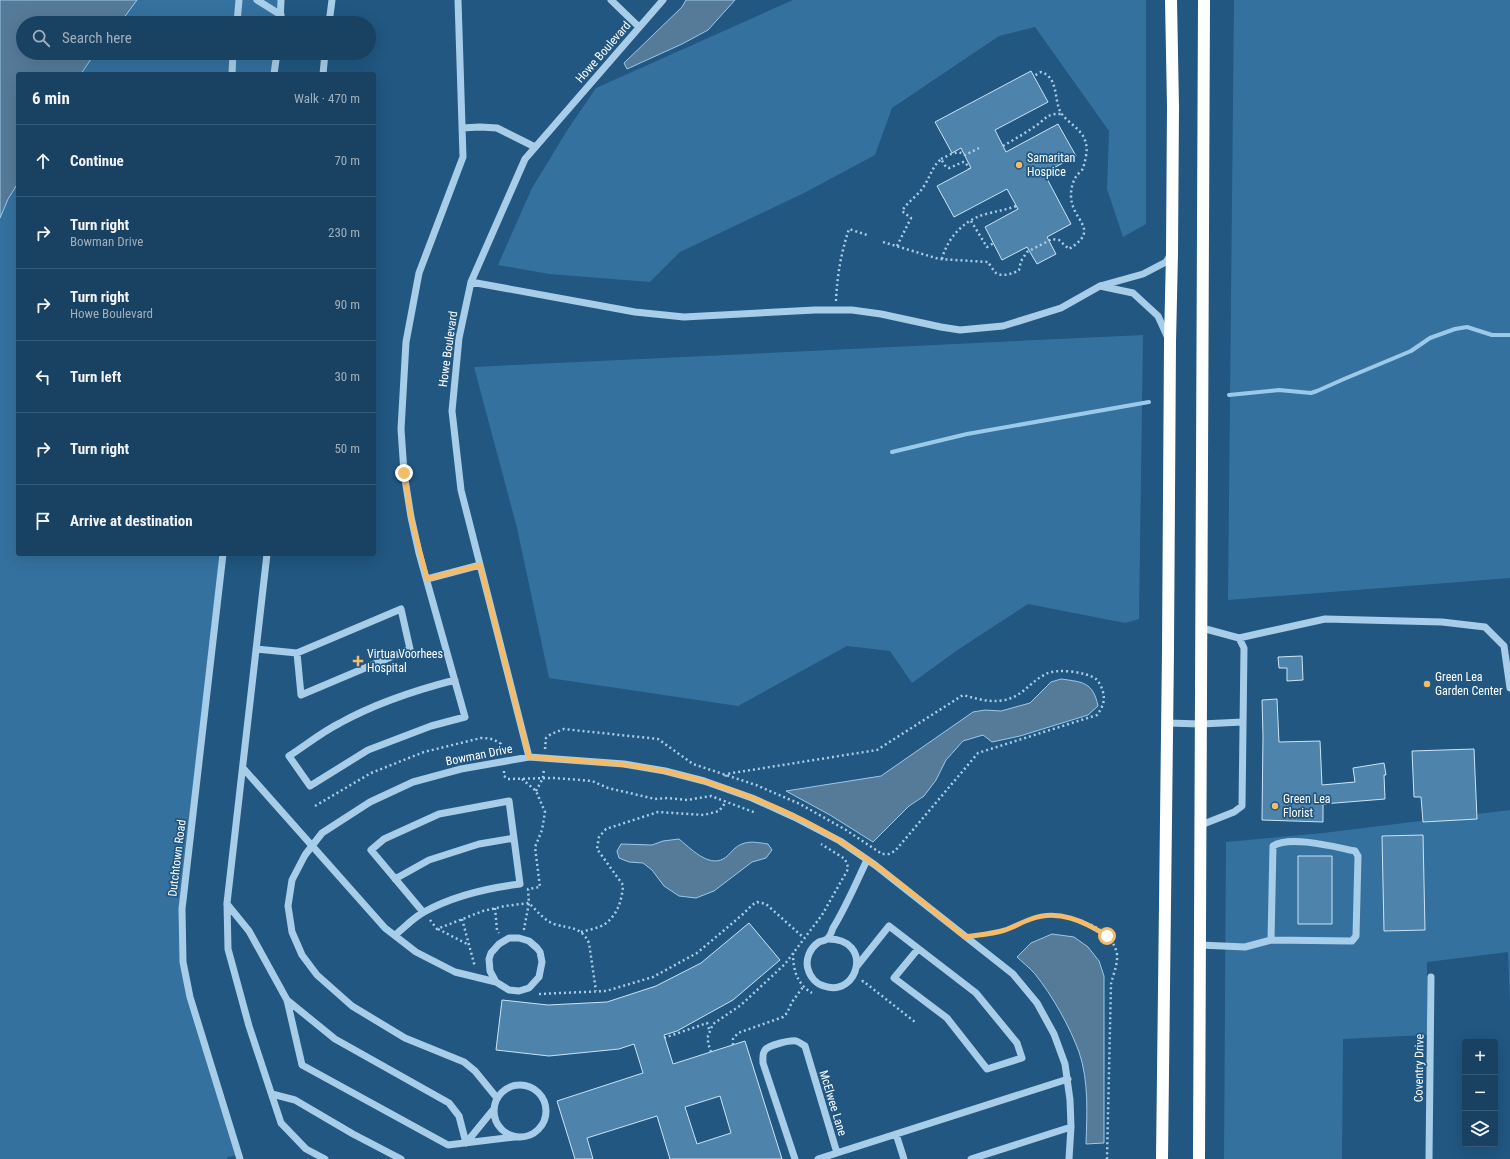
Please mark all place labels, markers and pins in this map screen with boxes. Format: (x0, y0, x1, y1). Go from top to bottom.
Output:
place label: Samaritan Hospice (1027, 151, 1075, 179)
marker: Samaritan Hospice (1014, 160, 1024, 170)
place label: Virtua Voorhees Hospital (367, 647, 443, 675)
marker: Virtua Voorhees Hospital (352, 655, 364, 667)
place label: Green Lea Garden Center (1435, 670, 1503, 698)
marker: Green Lea Garden Center (1422, 679, 1432, 689)
place label: Green Lea Florist (1283, 792, 1331, 820)
marker: Green Lea Florist (1270, 801, 1280, 811)

